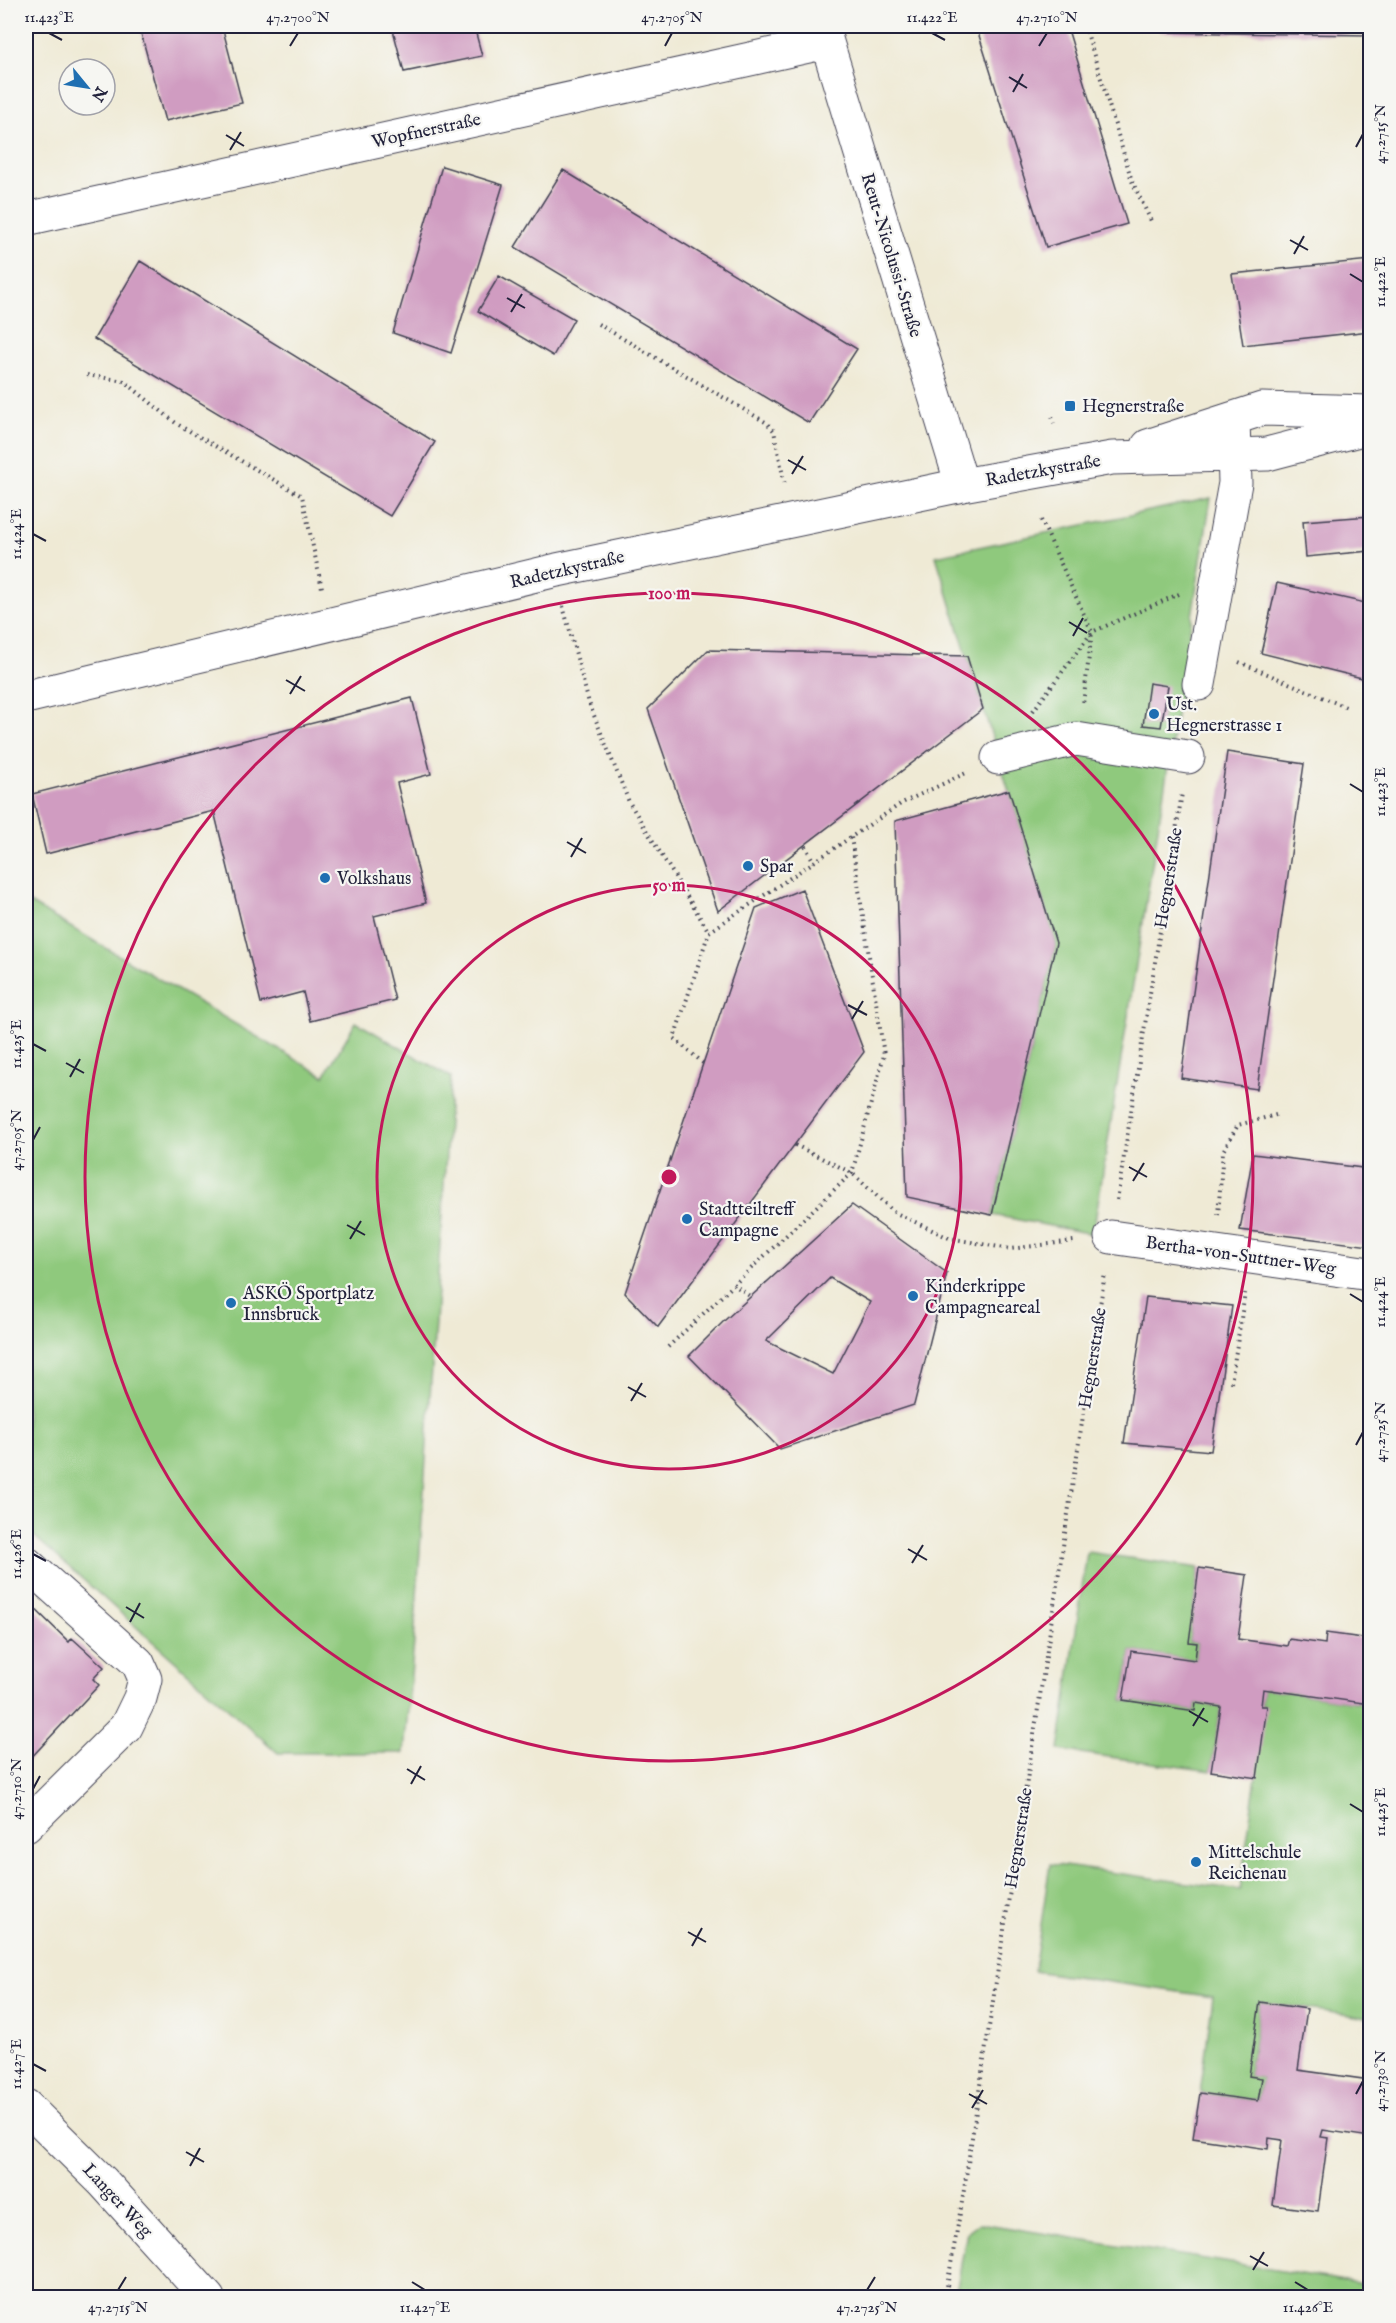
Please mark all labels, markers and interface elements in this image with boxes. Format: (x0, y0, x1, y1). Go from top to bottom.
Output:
text: 11.423°E (24, 8, 74, 27)
text: 47.2700°N (266, 8, 330, 27)
text: 47.2705°N (641, 8, 703, 27)
text: 11.422°E (906, 8, 958, 27)
text: 47.2710°N (1016, 8, 1078, 27)
north arrow (57, 57, 117, 117)
text: N (86, 82, 111, 105)
text: 47.2715°N (1371, 104, 1390, 164)
street label: Wopfnerstraße (370, 109, 483, 154)
street label: Reut-Nicolussi-Straße (855, 170, 927, 340)
text: 11.422°E (1371, 256, 1390, 308)
place label: Hegnerstraße (1082, 396, 1184, 419)
marker: Hegnerstraße (1063, 399, 1077, 413)
street label: Radetzkystraße (984, 450, 1103, 493)
text: 11.424°E (7, 508, 26, 560)
street label: Radetzkystraße (508, 546, 627, 595)
text: 100 m (648, 583, 690, 606)
place label: Ust. Hegnerstrasse 1 (1166, 694, 1282, 738)
marker: Ust. Hegnerstrasse 1 (1147, 707, 1161, 721)
text: 11.423°E (1371, 767, 1390, 817)
street label: Hegnerstraße (1150, 826, 1189, 930)
place label: Spar (760, 856, 794, 879)
marker: Spar (741, 859, 755, 873)
place label: Volkshaus (336, 868, 411, 891)
marker: Volkshaus (318, 871, 332, 885)
text: 50 m (652, 875, 686, 898)
text: 11.425°E (7, 1019, 26, 1069)
text: 47.2705°N (7, 1109, 26, 1171)
centre of rings (659, 1167, 679, 1187)
place label: Stadtteiltreff Campagne (699, 1199, 796, 1243)
marker: Stadtteiltreff Campagne (680, 1212, 694, 1226)
street label: Bertha-von-Suttner-Weg (1144, 1232, 1338, 1281)
place label: Kinderkrippe Campagneareal (925, 1276, 1040, 1320)
text: 11.424°E (1371, 1276, 1390, 1328)
place label: ASKÖ Sportplatz Innsbruck (242, 1282, 374, 1327)
marker: Kinderkrippe Campagneareal (906, 1289, 920, 1303)
marker: ASKÖ Sportplatz Innsbruck (224, 1296, 238, 1310)
street label: Hegnerstraße (1074, 1306, 1113, 1410)
text: 47.2725°N (1371, 1401, 1390, 1463)
text: 11.426°E (7, 1529, 26, 1579)
text: 47.2710°N (7, 1758, 26, 1820)
street label: Hegnerstraße (1000, 1786, 1039, 1890)
text: 11.425°E (1371, 1787, 1390, 1837)
place label: Mittelschule Reichenau (1208, 1842, 1301, 1886)
marker: Mittelschule Reichenau (1189, 1855, 1203, 1869)
text: 11.427°E (7, 2039, 26, 2089)
text: 47.2730°N (1371, 2050, 1390, 2112)
street label: Langer Weg (77, 2159, 157, 2243)
text: 47.2715°N (88, 2298, 148, 2317)
text: 11.427°E (400, 2298, 450, 2317)
text: 47.2725°N (836, 2298, 898, 2317)
text: 11.426°E (1283, 2298, 1333, 2317)

